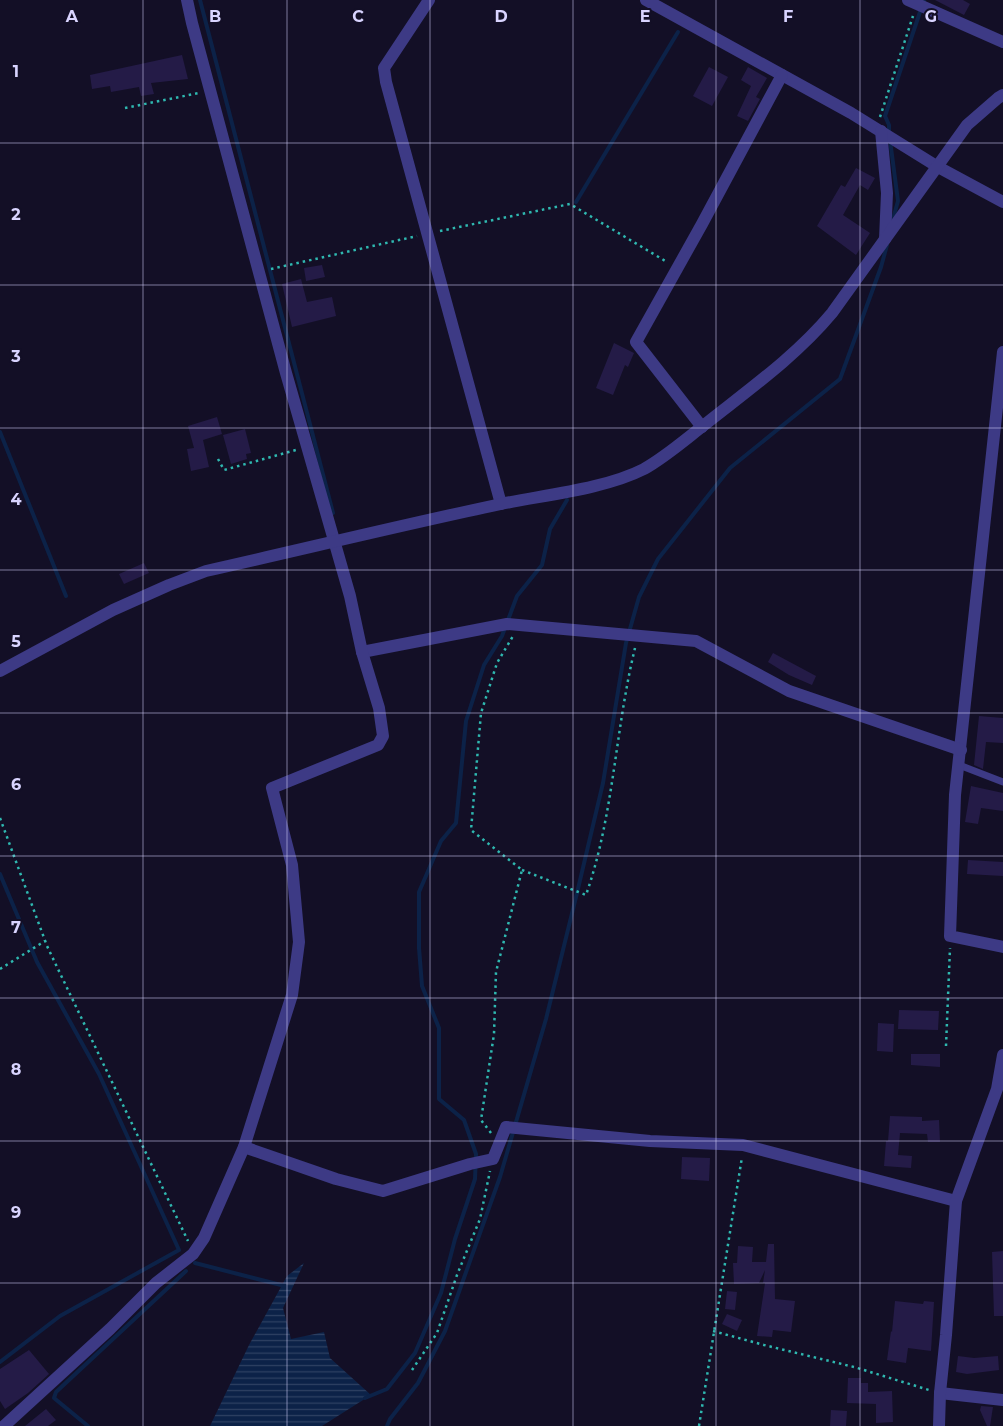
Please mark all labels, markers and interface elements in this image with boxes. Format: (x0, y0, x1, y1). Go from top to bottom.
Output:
text: A (65, 7, 79, 26)
text: B (209, 7, 221, 26)
text: C (352, 7, 364, 26)
text: D (494, 7, 508, 26)
text: E (640, 7, 650, 26)
text: F (783, 7, 793, 26)
text: G (925, 7, 937, 26)
text: 1 (13, 62, 19, 81)
text: 2 (11, 205, 21, 224)
text: 3 (10, 347, 21, 366)
text: 4 (10, 490, 22, 509)
text: 5 (11, 632, 21, 651)
text: 6 (11, 775, 21, 794)
text: 7 (11, 918, 21, 937)
text: 8 (11, 1060, 21, 1079)
text: 9 (11, 1203, 21, 1222)

